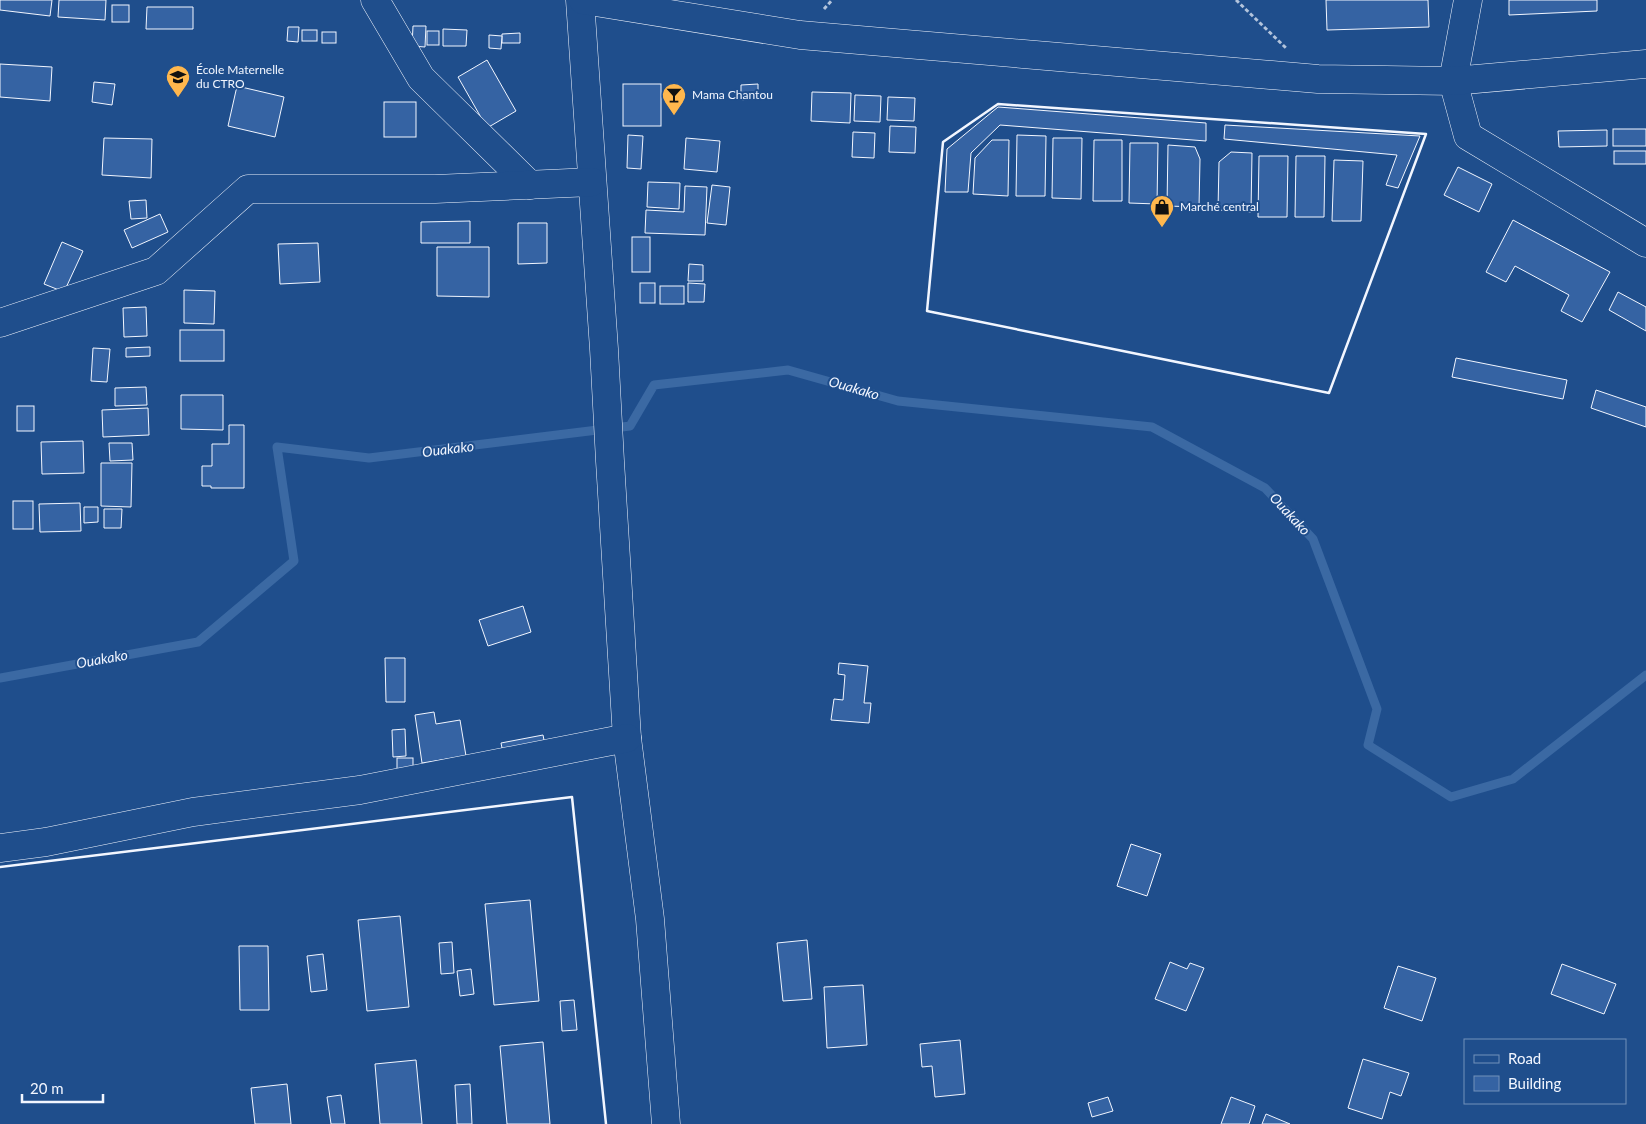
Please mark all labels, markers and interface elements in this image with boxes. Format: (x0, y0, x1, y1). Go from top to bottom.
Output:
place label: École Maternelle du CTRO (196, 62, 284, 91)
school or university icon: École Maternelle du CTRO (165, 64, 191, 98)
bar icon: Mama Chantou (661, 82, 687, 116)
place label: Mama Chantou (692, 87, 773, 102)
shop icon: Marché central (1149, 194, 1175, 228)
place label: Marché central (1180, 199, 1259, 214)
water label: Ouakako (827, 372, 881, 403)
water label: Ouakako (421, 437, 475, 460)
water label: Ouakako (1266, 489, 1314, 538)
water label: Ouakako (75, 646, 129, 671)
legend (1464, 1039, 1626, 1104)
text: Road (1508, 1049, 1541, 1067)
scale bar (22, 1072, 104, 1104)
text: Building (1508, 1074, 1561, 1092)
text: 20 m (30, 1079, 64, 1097)

